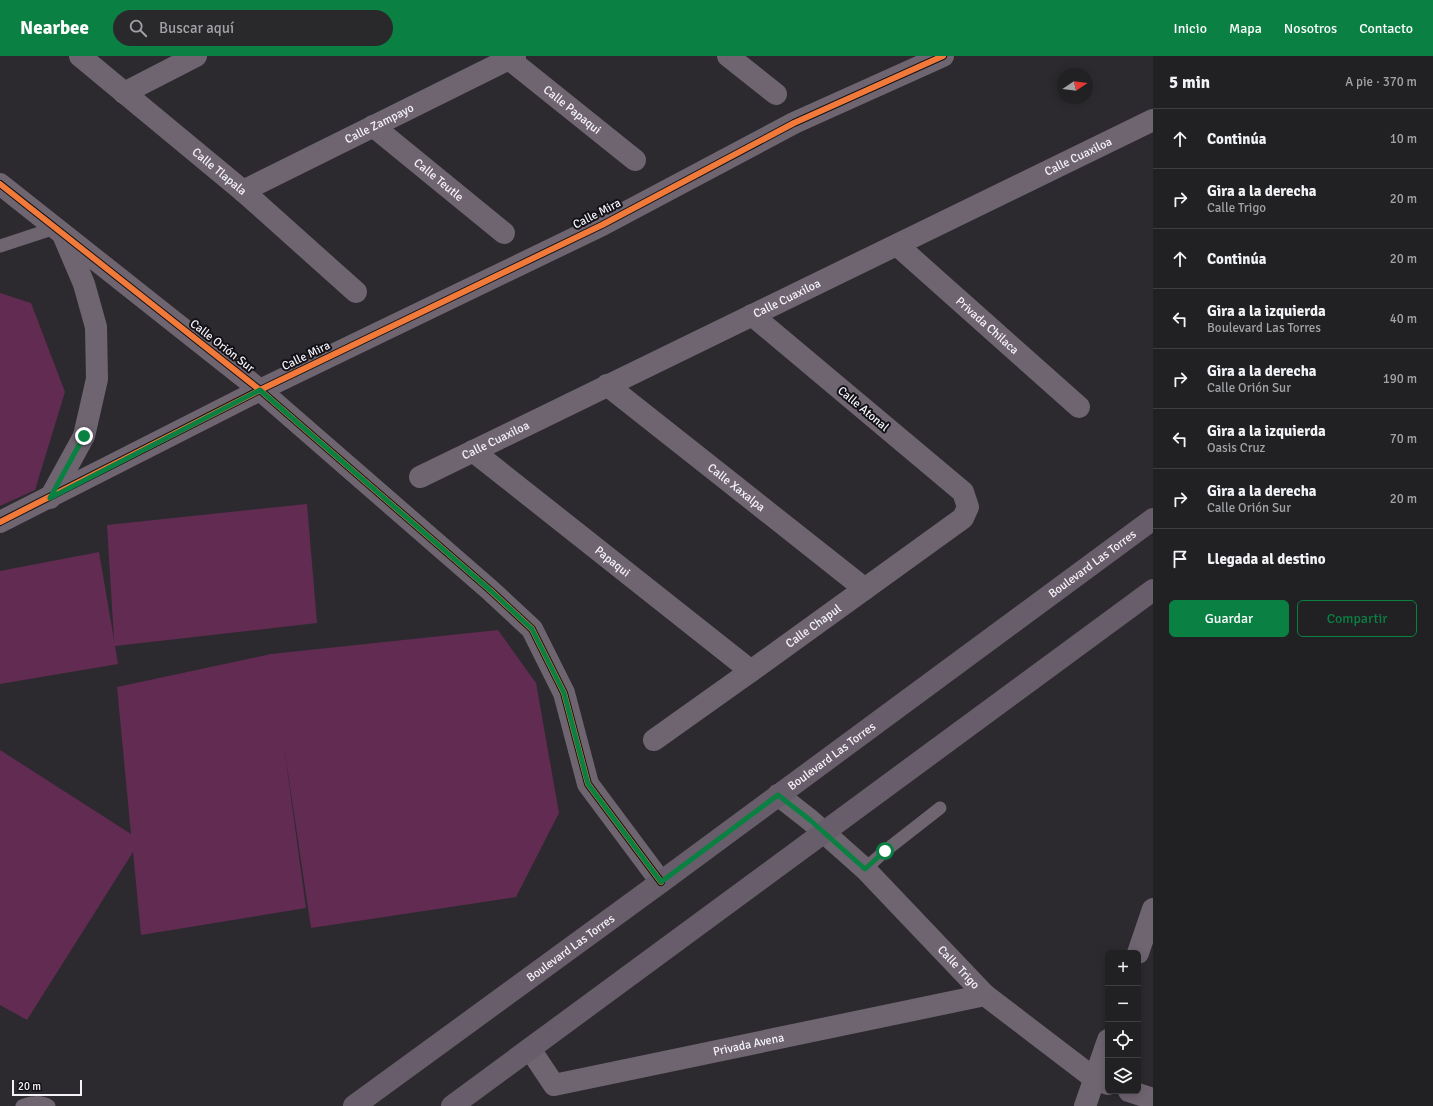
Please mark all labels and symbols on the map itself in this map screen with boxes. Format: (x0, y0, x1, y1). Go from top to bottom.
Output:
north arrow (1057, 68, 1093, 104)
street label: Calle Papaqui (540, 82, 604, 137)
street label: Calle Zampayo (342, 100, 416, 147)
street label: Calle Cuaxiloa (1042, 134, 1114, 179)
street label: Calle Tlapala (189, 145, 250, 198)
street label: Calle Teutle (411, 155, 467, 205)
street label: Calle Mira (570, 196, 624, 232)
street label: Calle Cuaxiloa (751, 276, 823, 321)
street label: Privada Chilaca (953, 293, 1022, 357)
street label: Calle Orión Sur (187, 316, 258, 376)
street label: Calle Mira (279, 338, 333, 374)
street label: Calle Atonal (834, 383, 892, 435)
street label: Calle Cuaxiloa (459, 417, 532, 463)
route end (75, 427, 93, 445)
street label: Calle Xaxalpa (705, 460, 768, 515)
street label: Boulevard Las Torres (1045, 526, 1139, 601)
street label: Papaqui (592, 543, 633, 580)
street label: Calle Chapul (783, 601, 845, 651)
street label: Boulevard Las Torres (785, 719, 878, 793)
route start (876, 842, 894, 860)
street label: Boulevard Las Torres (523, 911, 618, 985)
street label: Calle Trigo (934, 942, 983, 992)
street label: Privada Avena (712, 1030, 785, 1059)
scale bar (12, 1078, 82, 1097)

